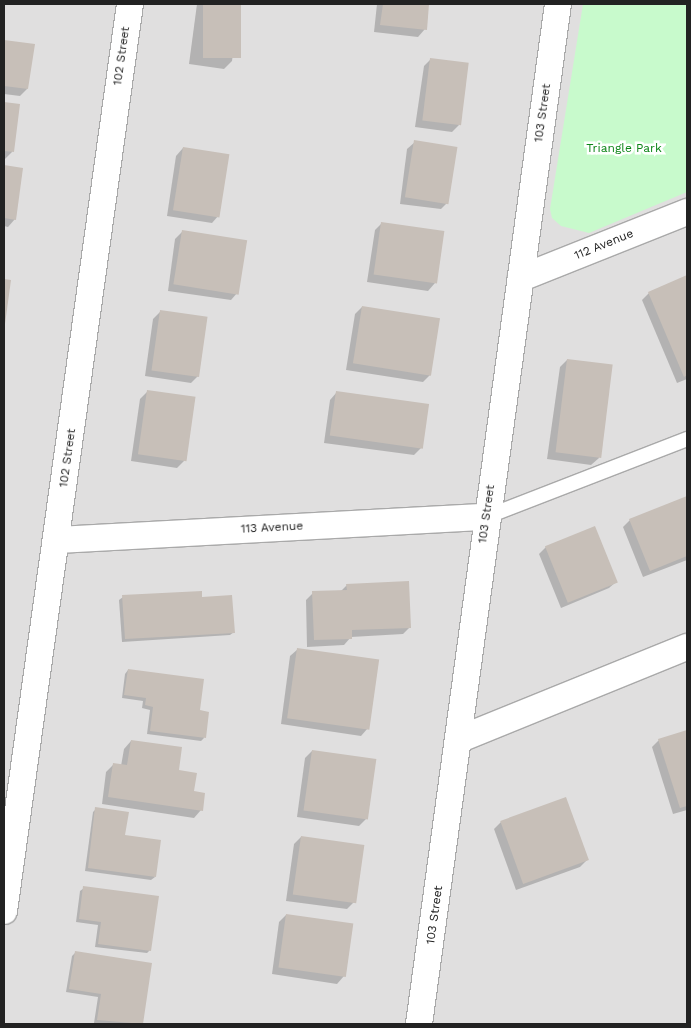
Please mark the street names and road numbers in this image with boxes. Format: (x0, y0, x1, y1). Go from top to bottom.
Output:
street label: 102 Street (111, 26, 133, 86)
street label: 103 Street (532, 83, 554, 143)
street label: 112 Avenue (572, 227, 636, 263)
street label: 102 Street (57, 428, 79, 488)
street label: 103 Street (476, 484, 498, 544)
street label: 113 Avenue (240, 519, 304, 537)
street label: 103 Street (424, 885, 446, 945)

